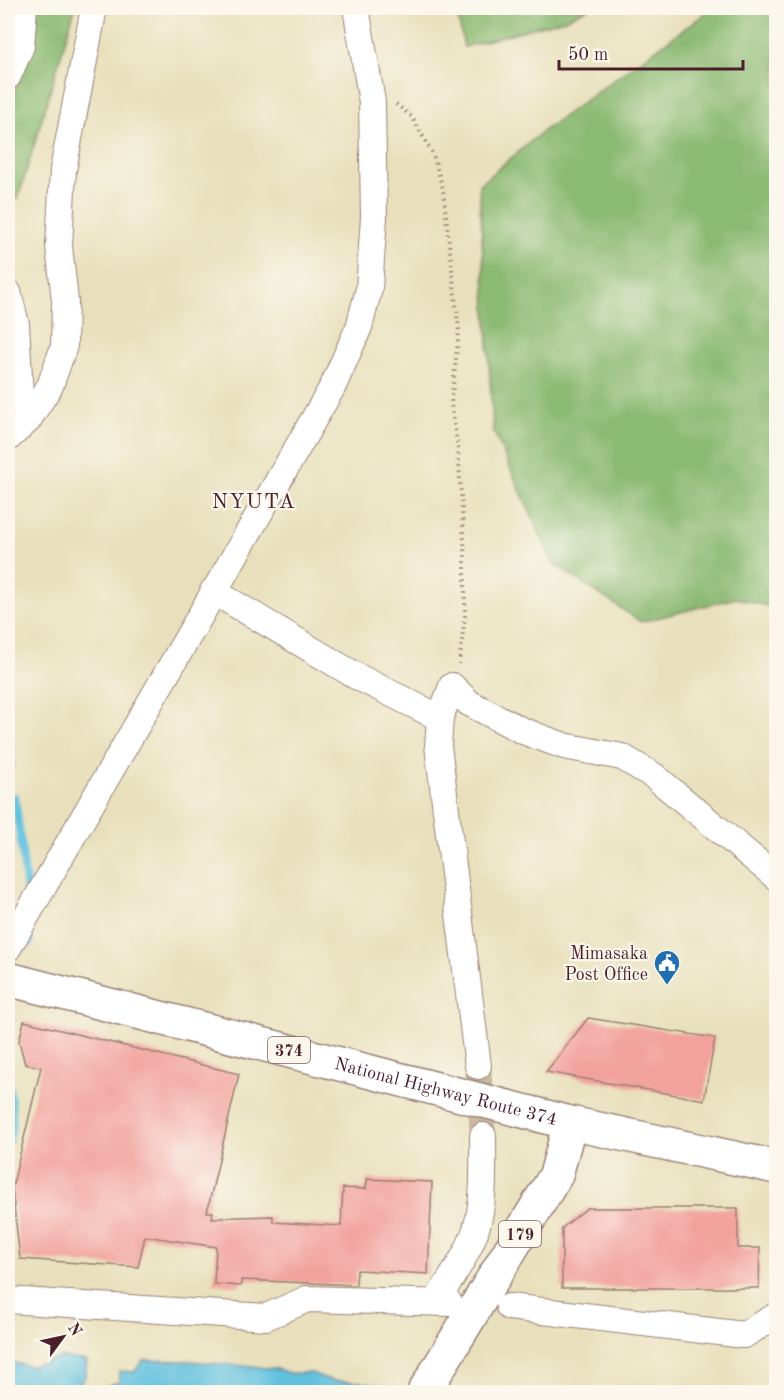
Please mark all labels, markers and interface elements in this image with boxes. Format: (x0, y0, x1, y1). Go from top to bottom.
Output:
scale bar (559, 33, 744, 71)
text: 50 m (568, 46, 608, 64)
district label: NYUTA (212, 492, 296, 513)
place label: Mimasaka Post Office (564, 945, 648, 984)
public building icon: Mimasaka Post Office (652, 948, 682, 986)
road number: 374 (268, 1037, 310, 1063)
street label: National Highway Route 374 (332, 1055, 559, 1129)
road number: 179 (499, 1221, 541, 1247)
north arrow (33, 1307, 93, 1367)
text: N (64, 1320, 84, 1340)

